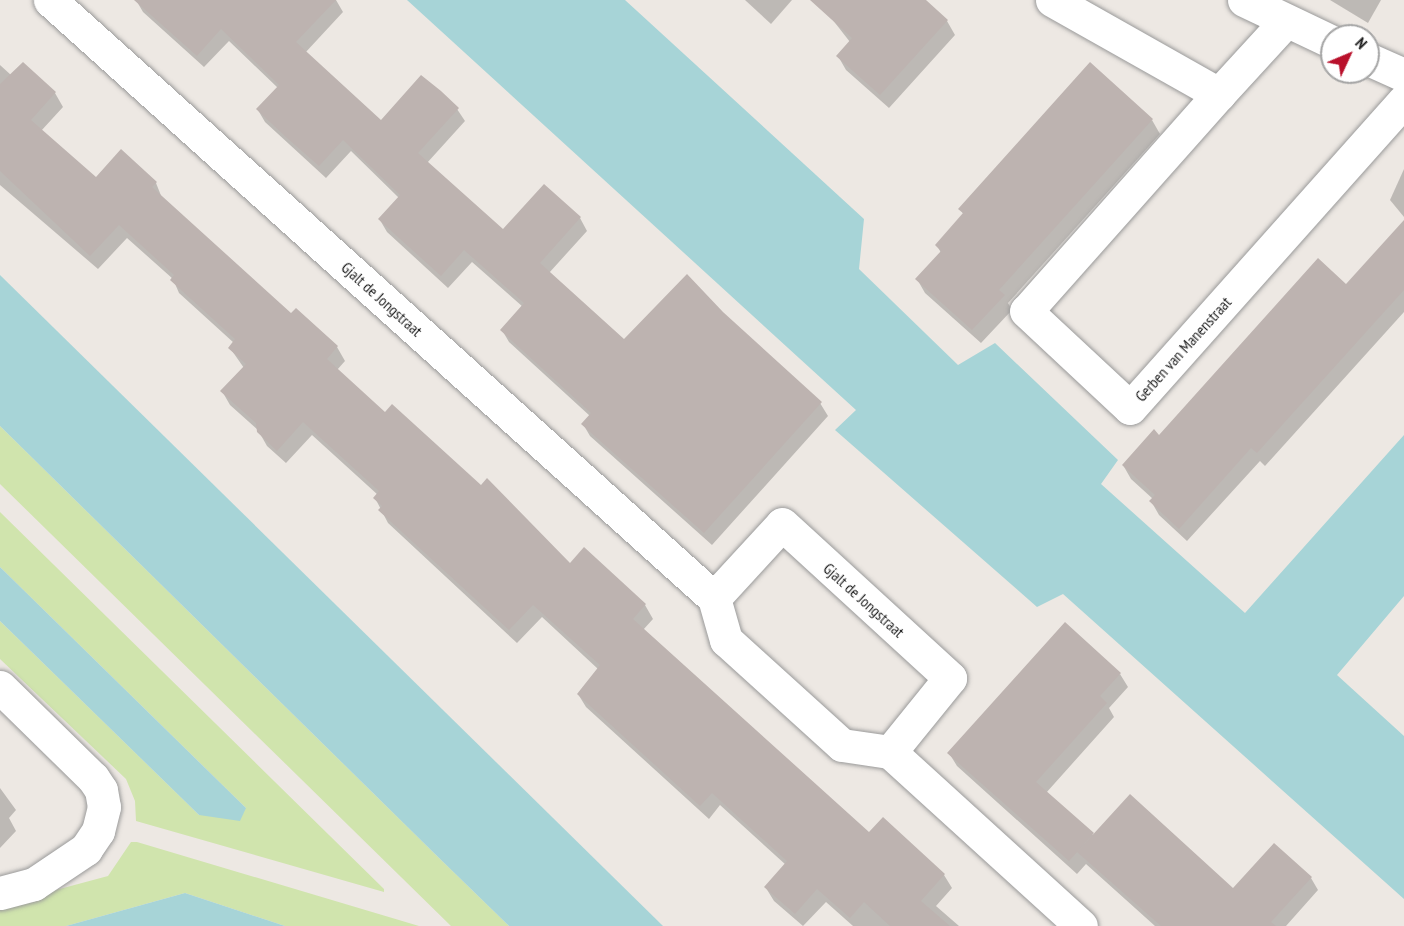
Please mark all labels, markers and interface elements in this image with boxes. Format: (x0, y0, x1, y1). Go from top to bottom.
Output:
north arrow (1320, 24, 1380, 84)
text: N (1351, 33, 1372, 53)
street label: Gjalt de Jongstraat (338, 258, 426, 340)
street label: Gerben van Manenstraat (1131, 293, 1235, 405)
street label: Gjalt de Jongstraat (820, 559, 908, 641)

